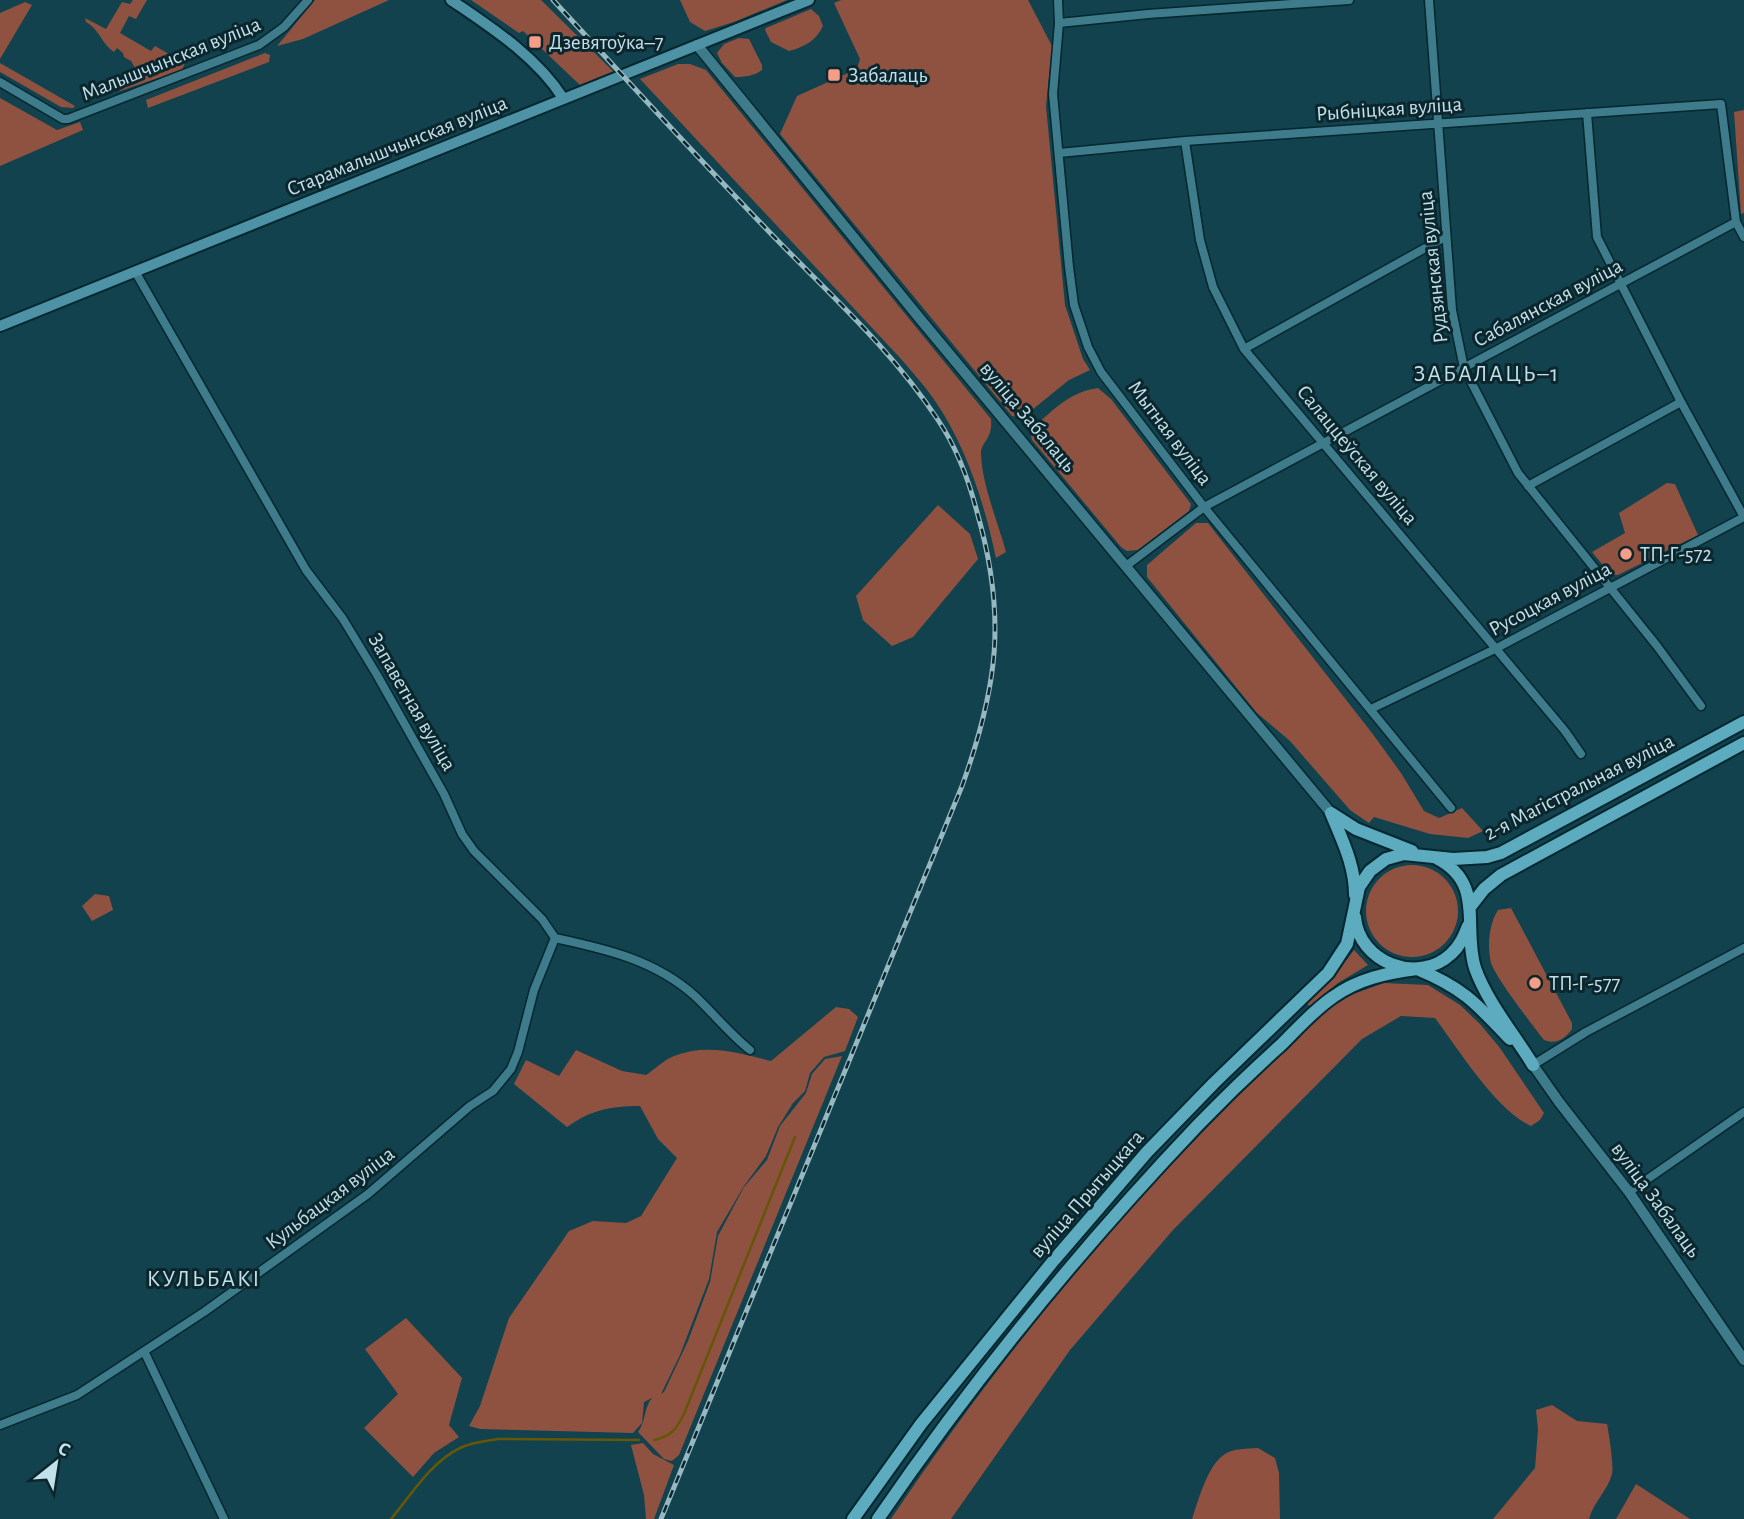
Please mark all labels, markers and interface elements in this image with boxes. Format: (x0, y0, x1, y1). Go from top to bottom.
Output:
street label: Малышчынская вуліца (78, 13, 264, 105)
place label: Дзевятоўка–7 (549, 32, 664, 53)
marker: Дзевятоўка–7 (527, 34, 543, 50)
place label: Забалаць (848, 65, 928, 86)
marker: Забалаць (826, 67, 842, 83)
street label: Старамалышчынская вуліца (284, 92, 511, 200)
street label: Рыбніцкая вуліца (1315, 93, 1463, 125)
street label: Рудзянская вуліца (1415, 189, 1451, 344)
street label: Сабалянская вуліца (1470, 255, 1626, 351)
street label: вуліца Забалаць (976, 358, 1080, 476)
district label: ЗАБАЛАЦЬ–1 (1414, 363, 1560, 386)
street label: Мытная вуліца (1124, 377, 1216, 489)
street label: Салаццеўская вуліца (1293, 381, 1422, 529)
place label: ТП-Г-572 (1640, 544, 1712, 565)
marker: ТП-Г-572 (1618, 546, 1634, 562)
street label: Русоцкая вуліца (1485, 558, 1615, 640)
street label: Запаветная вуліца (364, 630, 460, 775)
street label: 2-я Магістральная вуліца (1481, 730, 1678, 844)
place label: ТП-Г-577 (1549, 973, 1620, 994)
marker: ТП-Г-577 (1527, 975, 1543, 991)
street label: вуліца Прытыцкага (1026, 1126, 1148, 1262)
street label: вуліца Забалаць (1607, 1139, 1705, 1261)
street label: Кульбацкая вуліца (262, 1143, 399, 1253)
district label: КУЛЬБАКІ (147, 1268, 261, 1291)
north arrow (21, 1428, 91, 1498)
text: С (54, 1439, 73, 1460)

